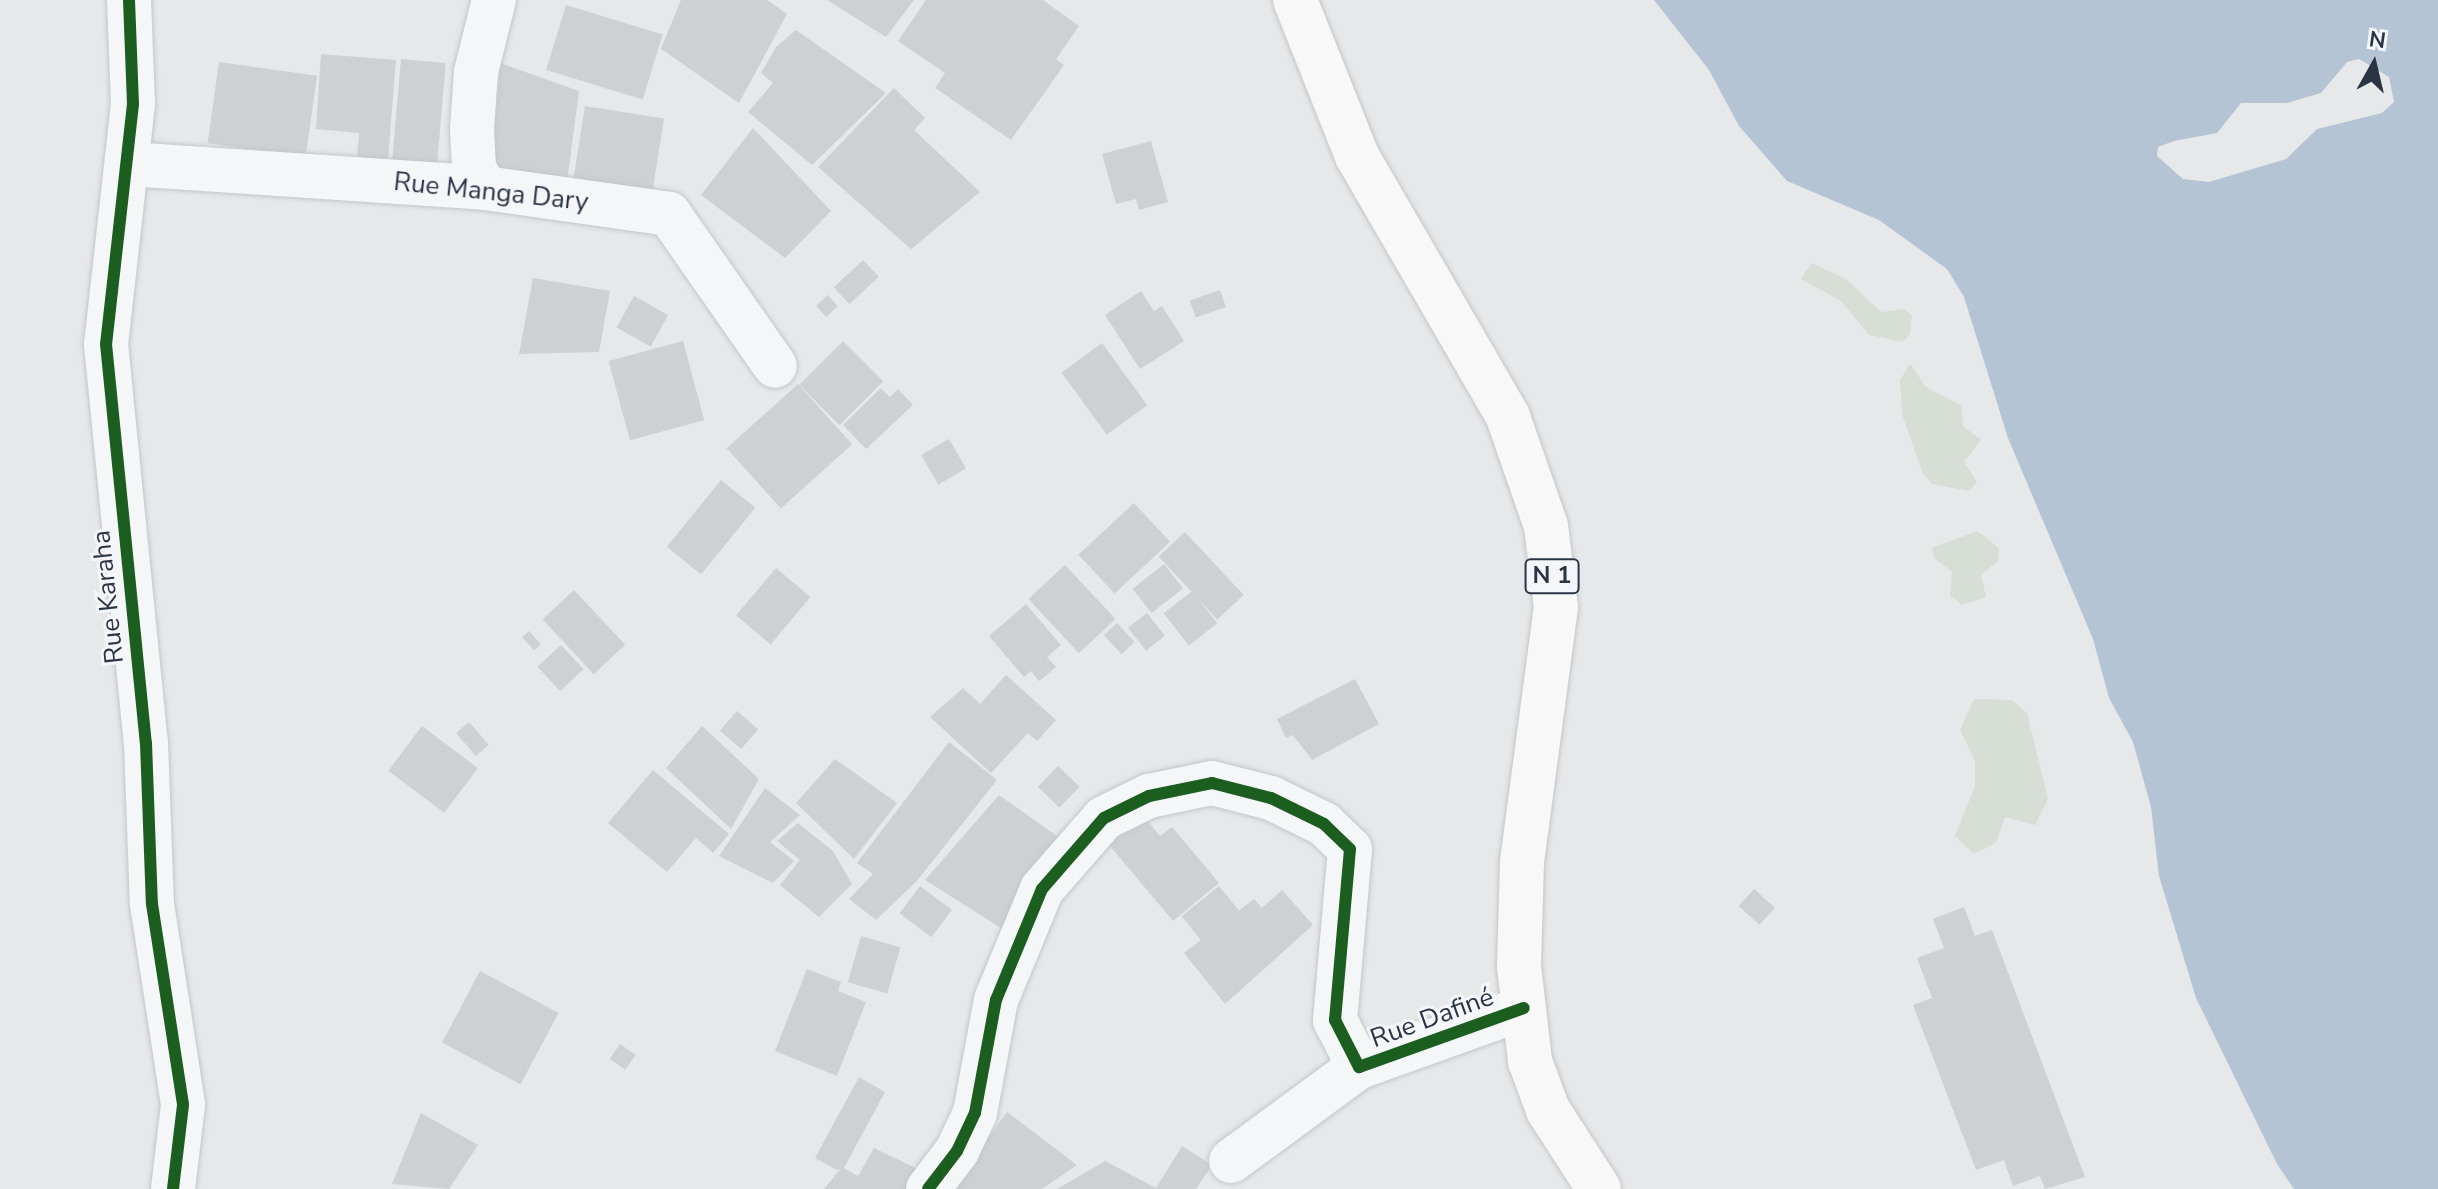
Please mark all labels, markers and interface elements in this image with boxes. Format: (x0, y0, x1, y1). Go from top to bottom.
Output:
north arrow (2334, 24, 2414, 104)
text: N (2367, 24, 2388, 56)
street label: Rue Manga Dary (392, 166, 590, 218)
street label: Rue Karaha (85, 529, 131, 665)
road number: N 1 (1524, 556, 1580, 596)
street label: Rue Dafiné (1366, 981, 1498, 1055)

